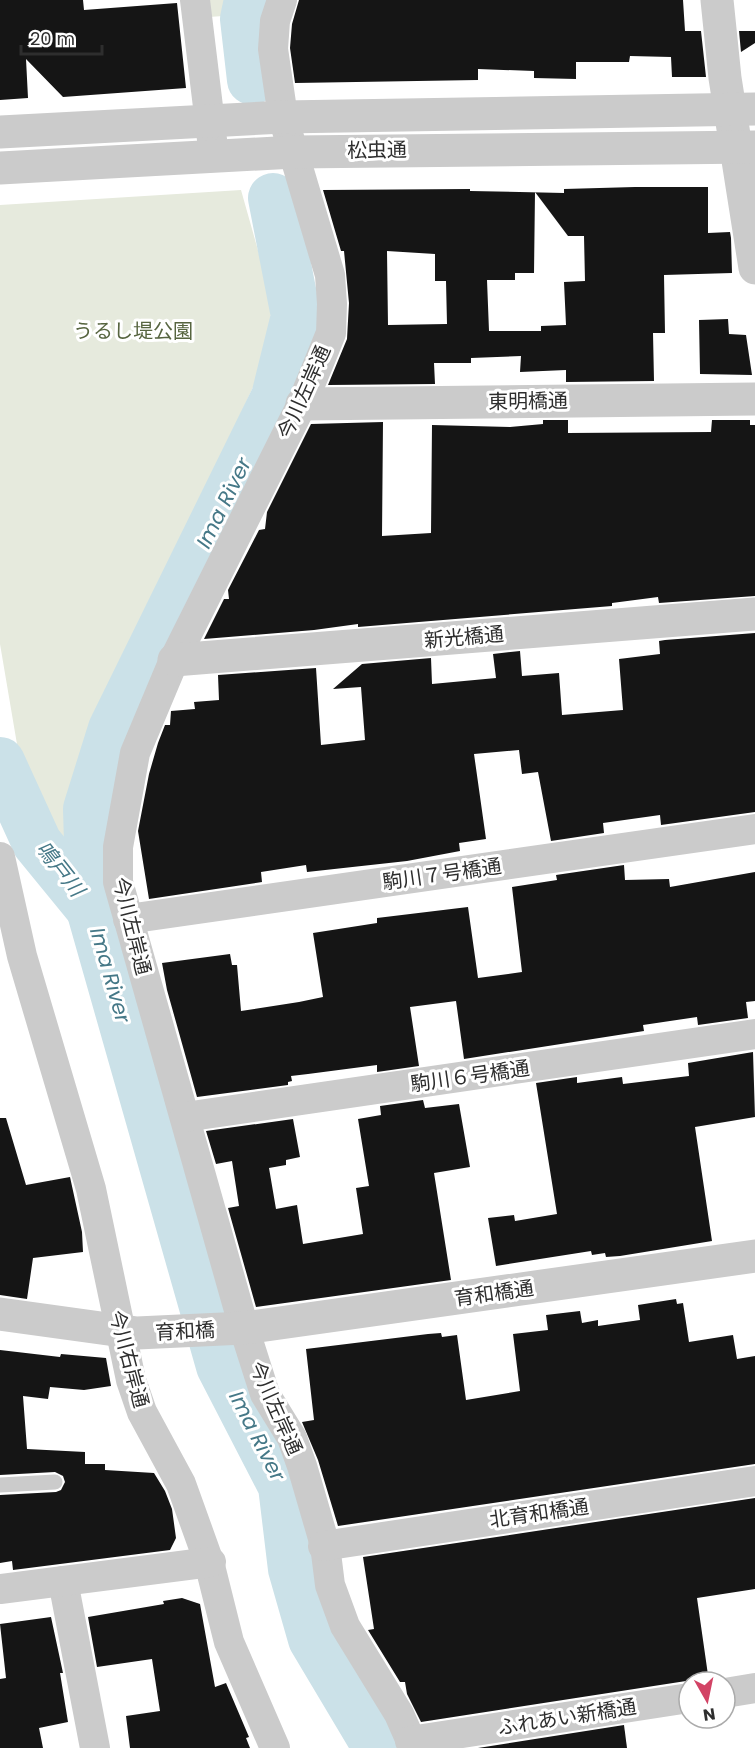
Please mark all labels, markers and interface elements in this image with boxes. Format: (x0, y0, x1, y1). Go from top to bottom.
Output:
scale bar (21, 18, 102, 56)
text: 20 m (30, 26, 75, 51)
street label: 松虫通 (347, 135, 407, 165)
park label: うるし堤公園 (73, 317, 193, 345)
street label: 今川左岸通 (271, 341, 337, 443)
street label: 東明橋通 (488, 386, 568, 416)
water label: Ima River (189, 451, 259, 553)
street label: 新光橋通 (423, 620, 505, 654)
water label: 鳴戸川 (30, 835, 92, 904)
street label: 駒川７号橋通 (381, 852, 503, 896)
street label: 今川左岸通 (106, 874, 158, 978)
water label: Ima River (83, 924, 138, 1027)
street label: 駒川６号橋通 (409, 1054, 531, 1098)
street label: 育和橋通 (452, 1274, 536, 1312)
street label: 今川右岸通 (103, 1307, 155, 1411)
street label: 育和橋 (154, 1315, 216, 1347)
street label: 今川左岸通 (243, 1357, 309, 1459)
water label: Ima River (222, 1386, 293, 1487)
street label: 北育和橋通 (488, 1492, 590, 1534)
north arrow (677, 1670, 737, 1730)
street label: ふれあい新橋通 (496, 1692, 638, 1742)
text: N (702, 1702, 717, 1727)

